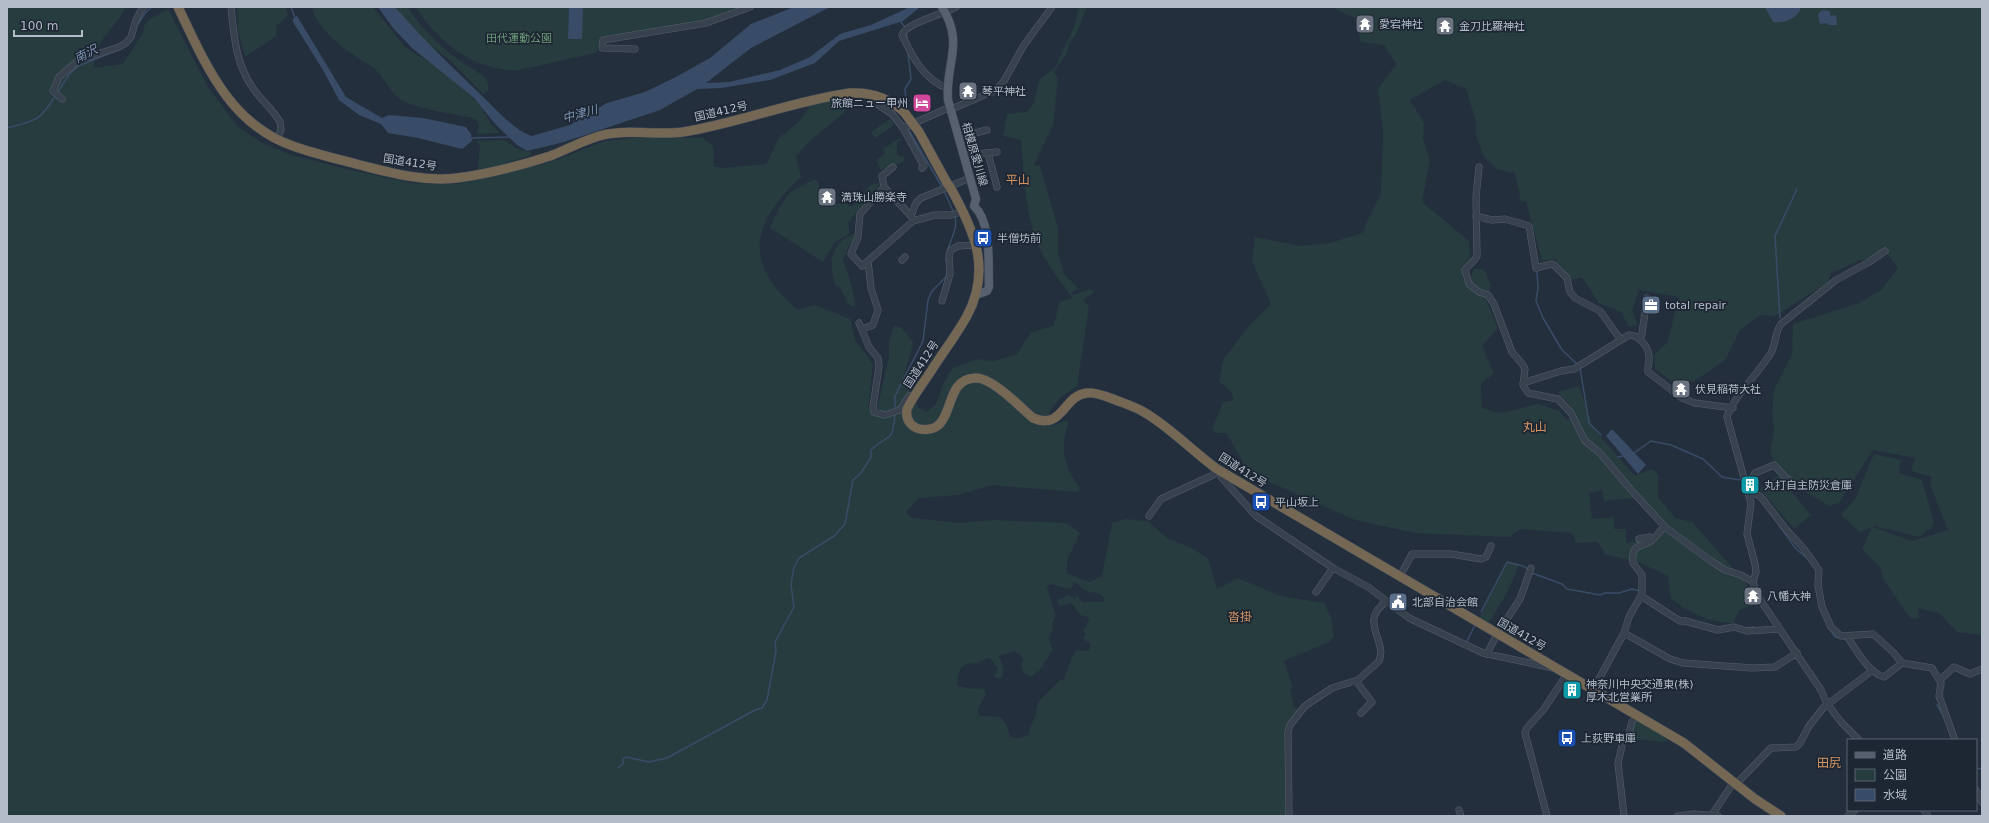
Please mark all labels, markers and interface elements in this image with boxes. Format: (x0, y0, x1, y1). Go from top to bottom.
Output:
scale bar (14, 12, 82, 38)
temple icon: 愛宕神社 (1354, 13, 1376, 35)
temple icon: 金刀比羅神社 (1434, 15, 1456, 37)
place label: 愛宕神社 (1379, 18, 1423, 31)
text: 100 m (20, 19, 58, 33)
place label: 金刀比羅神社 (1459, 20, 1525, 33)
park label: 田代運動公園 (486, 32, 552, 45)
water label: 南沢 (72, 41, 102, 66)
temple icon: 琴平神社 (957, 80, 979, 102)
place label: 琴平神社 (982, 85, 1026, 98)
hotel icon: 旅館ニュー甲州 (911, 92, 933, 114)
place label: 旅館ニュー甲州 (831, 97, 908, 110)
street label: 国道412号 (693, 99, 749, 124)
water label: 中津川 (561, 102, 601, 126)
street label: 相模原愛川線 (959, 121, 990, 188)
street label: 国道412号 (382, 152, 438, 173)
district label: 平山 (1006, 173, 1030, 187)
temple icon: 満珠山勝楽寺 (816, 186, 838, 208)
place label: 満珠山勝楽寺 (841, 191, 907, 204)
bus stop icon: 半僧坊前 (972, 227, 994, 249)
place label: 半僧坊前 (997, 232, 1041, 245)
office icon: total repair (1640, 294, 1662, 316)
place label: total repair (1665, 299, 1726, 312)
street label: 国道412号 (901, 338, 942, 390)
temple icon: 伏見稲荷大社 (1670, 378, 1692, 400)
place label: 伏見稲荷大社 (1695, 383, 1761, 396)
district label: 丸山 (1523, 420, 1547, 434)
street label: 国道412号 (1216, 451, 1269, 490)
building icon: 丸打自主防災倉庫 (1739, 474, 1761, 496)
place label: 丸打自主防災倉庫 (1764, 479, 1852, 492)
bus stop icon: 平山坂上 (1250, 491, 1272, 513)
place label: 平山坂上 (1275, 496, 1319, 509)
temple icon: 八幡大神 (1742, 585, 1764, 607)
place label: 八幡大神 (1767, 590, 1811, 603)
public building icon: 北部自治会館 (1387, 591, 1409, 613)
place label: 北部自治会館 (1412, 596, 1478, 609)
district label: 沓掛 (1228, 610, 1252, 624)
street label: 国道412号 (1495, 615, 1548, 654)
place label: 神奈川中央交通東(株) 厚木北営業所 (1586, 678, 1694, 704)
building icon: 神奈川中央交通東(株) 厚木北営業所 (1561, 679, 1583, 701)
bus stop icon: 上荻野車庫 (1556, 727, 1578, 749)
place label: 上荻野車庫 (1581, 732, 1636, 745)
legend (1847, 739, 1977, 811)
text: 道路 (1883, 748, 1907, 762)
district label: 田尻 (1817, 756, 1841, 770)
text: 公園 (1883, 768, 1907, 782)
text: 水域 (1883, 788, 1907, 802)

